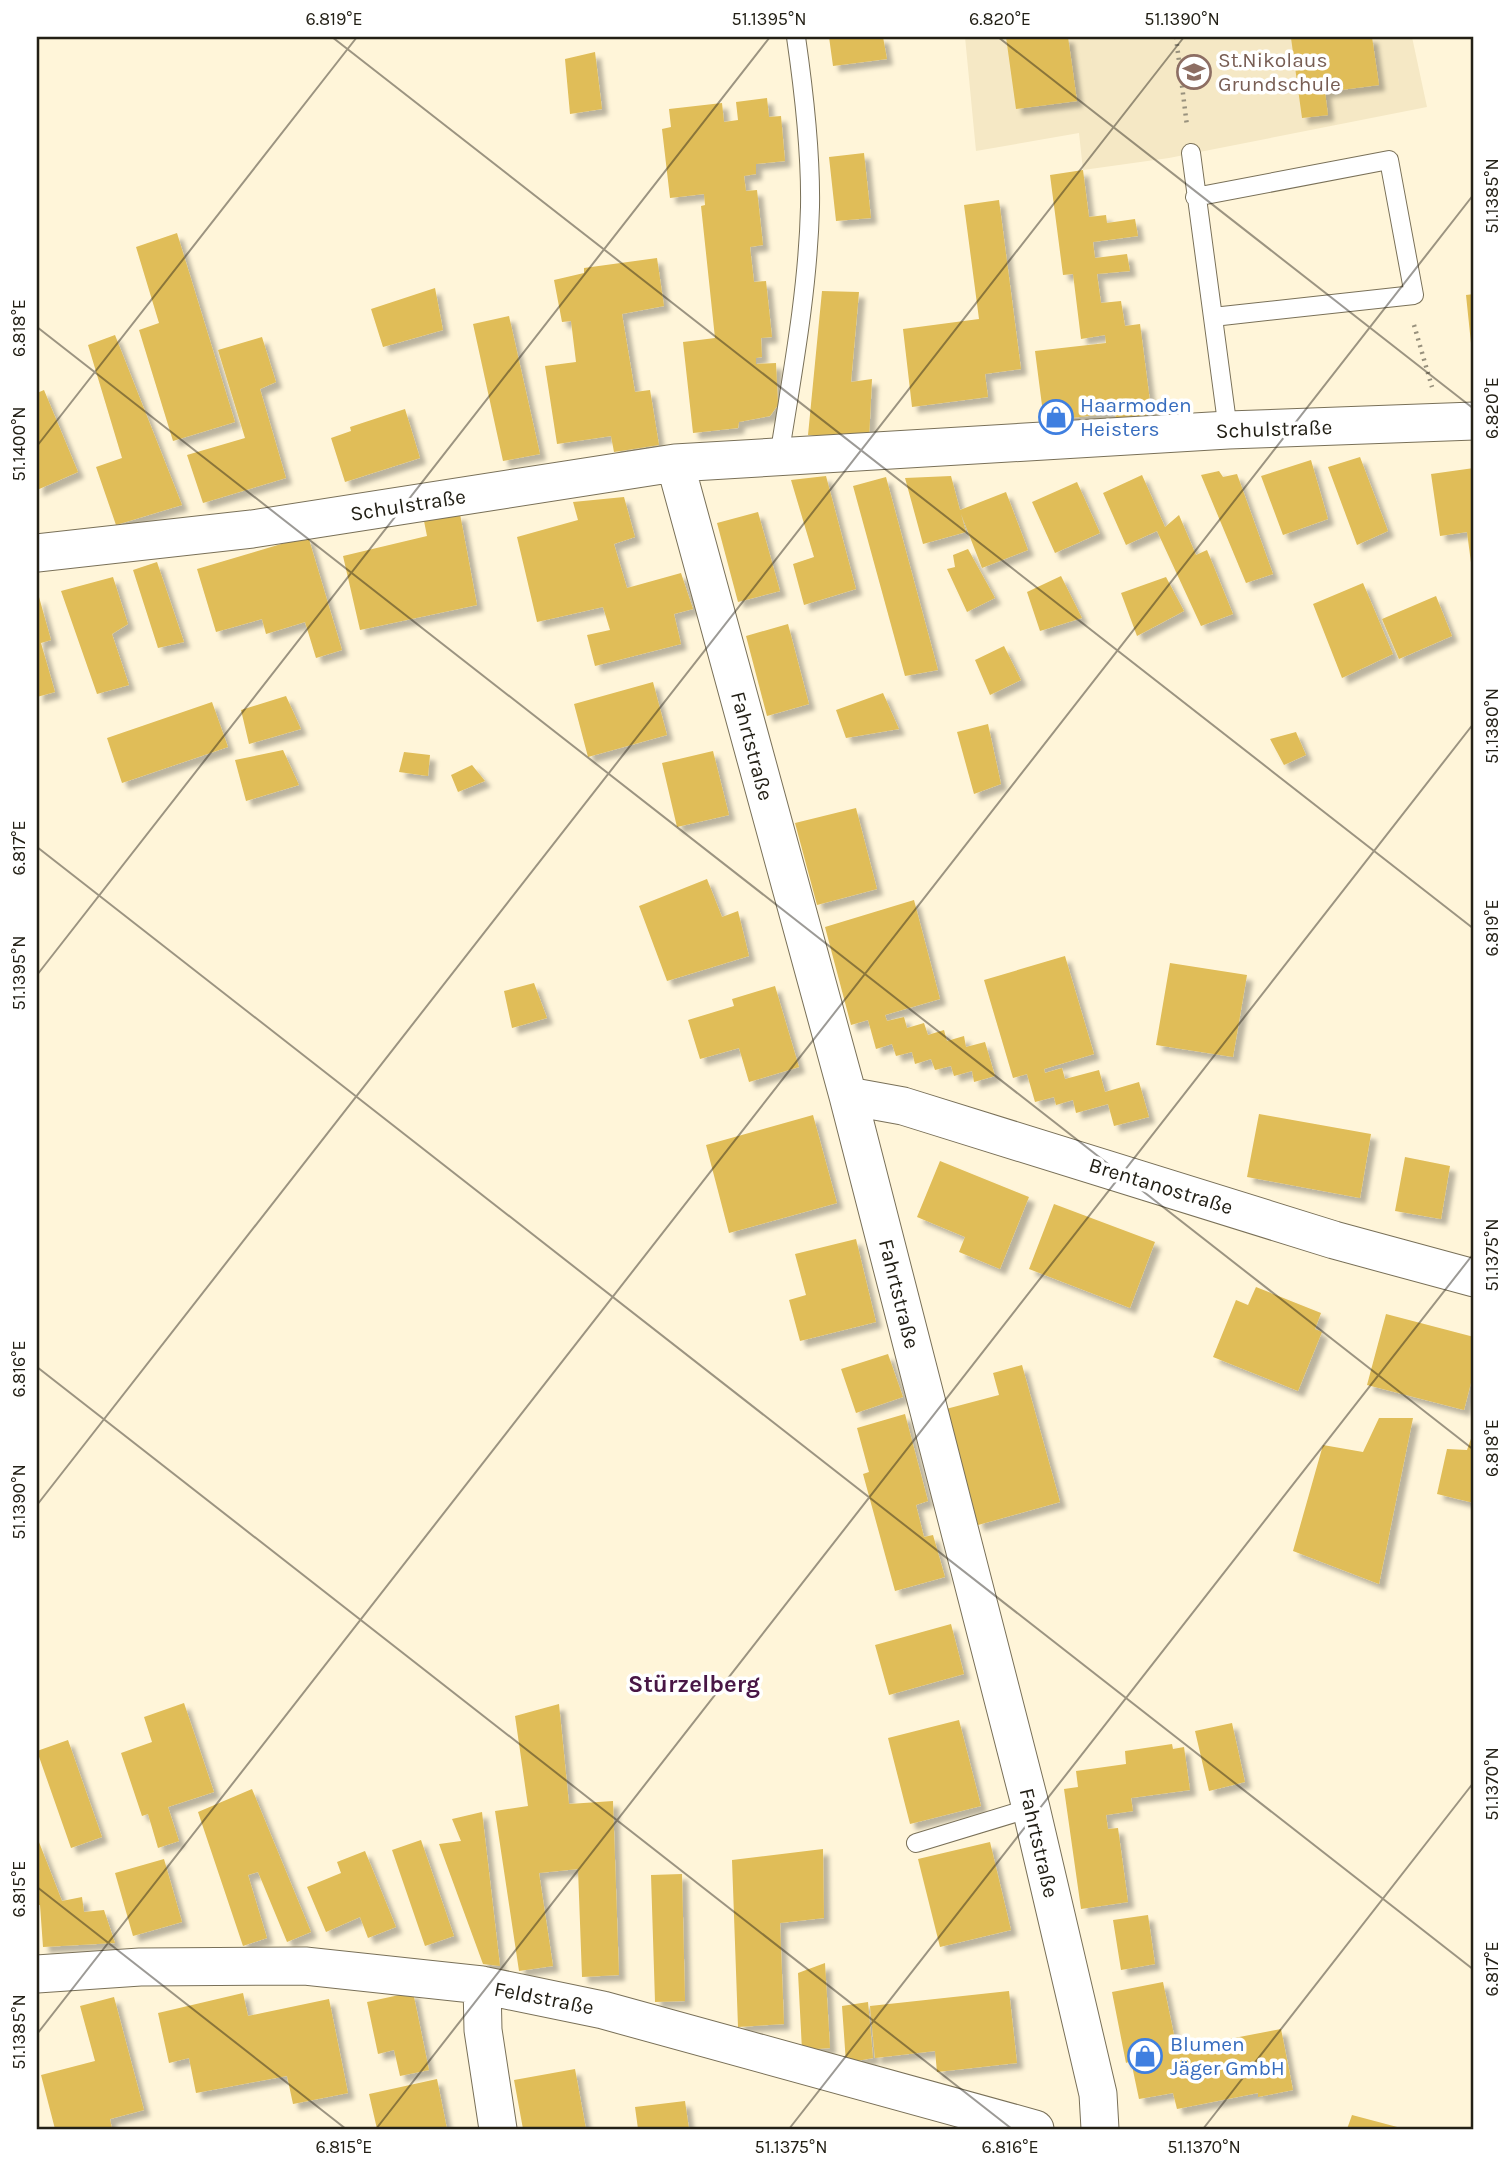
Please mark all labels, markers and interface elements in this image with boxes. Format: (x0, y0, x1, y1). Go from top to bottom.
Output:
text: 6.819°E (305, 8, 363, 30)
text: 51.1395°N (732, 8, 806, 30)
text: 6.820°E (969, 8, 1031, 30)
text: 51.1390°N (1144, 8, 1220, 30)
place label: St.Nikolaus Grundschule (1218, 48, 1341, 96)
school or university icon: St.Nikolaus Grundschule (1175, 53, 1213, 91)
text: 51.1385°N (1481, 158, 1503, 234)
text: 6.818°E (8, 299, 30, 357)
text: 6.820°E (1481, 377, 1503, 439)
place label: Haarmoden Heisters (1080, 393, 1192, 441)
shop icon: Haarmoden Heisters (1037, 398, 1075, 436)
text: 51.1400°N (8, 406, 30, 482)
street label: Schulstraße (1215, 415, 1333, 443)
street label: Schulstraße (349, 484, 467, 526)
text: 51.1380°N (1481, 688, 1503, 764)
street label: Fahrtstraße (726, 689, 778, 803)
text: 6.817°E (8, 820, 30, 876)
text: 6.819°E (1481, 899, 1503, 957)
text: 51.1395°N (8, 936, 30, 1010)
street label: Brentanostraße (1086, 1153, 1236, 1219)
text: 51.1375°N (1481, 1219, 1503, 1291)
street label: Fahrtstraße (874, 1237, 924, 1351)
text: 6.816°E (8, 1340, 30, 1398)
text: 6.818°E (1481, 1419, 1503, 1477)
text: 51.1390°N (8, 1464, 30, 1540)
district label: Stürzelberg (628, 1670, 760, 1698)
text: 51.1370°N (1481, 1747, 1503, 1821)
street label: Fahrtstraße (1015, 1786, 1063, 1900)
text: 6.815°E (8, 1861, 30, 1917)
text: 6.817°E (1481, 1941, 1503, 1997)
street label: Feldstraße (492, 1977, 596, 2019)
text: 51.1385°N (8, 1994, 30, 2070)
place label: Blumen Jäger GmbH (1170, 2032, 1285, 2080)
shop icon: Blumen Jäger GmbH (1126, 2037, 1164, 2075)
text: 6.815°E (316, 2136, 372, 2158)
text: 51.1375°N (755, 2136, 827, 2158)
text: 6.816°E (981, 2136, 1039, 2158)
text: 51.1370°N (1167, 2136, 1241, 2158)

